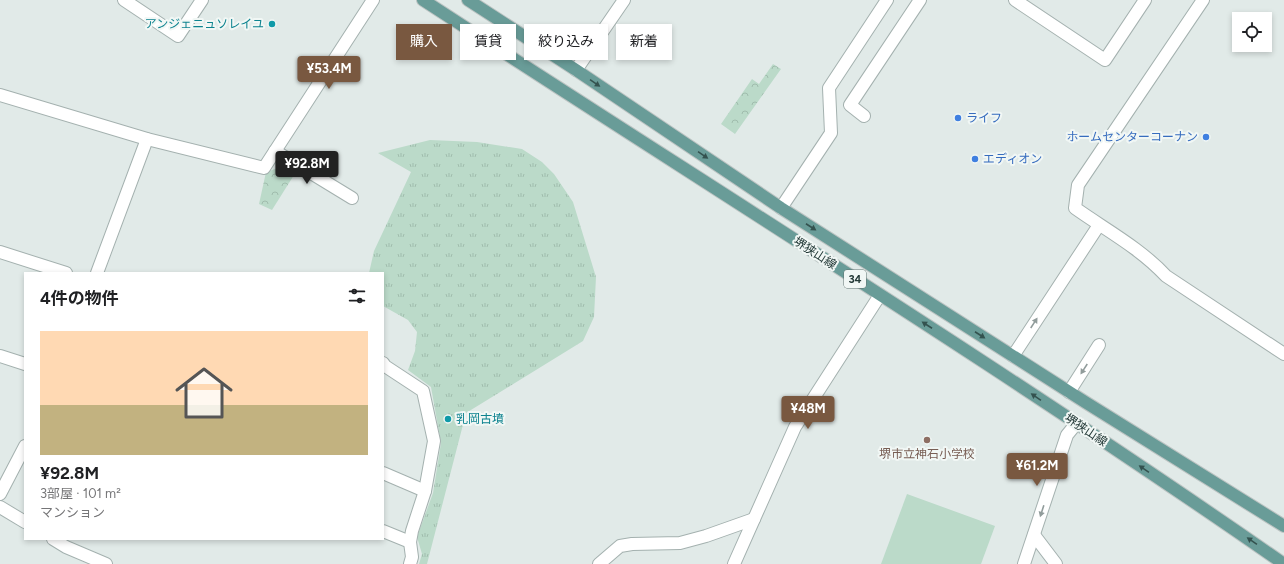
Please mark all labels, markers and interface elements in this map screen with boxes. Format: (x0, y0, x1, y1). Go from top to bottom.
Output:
map controls (1232, 12, 1272, 52)
button: locate (1232, 12, 1272, 52)
place label: アンジェニュソレイユ (145, 17, 264, 31)
marker: アンジェニュソレイユ (267, 19, 277, 29)
chip: 購入 (396, 24, 452, 60)
chip: 賃貸 (460, 24, 516, 60)
chip: 絞り込み (524, 24, 608, 60)
chip: 新着 (616, 24, 672, 60)
pin: ¥53.4M (296, 56, 362, 90)
text: ¥53.4M (306, 61, 352, 76)
one-way arrow (590, 79, 600, 87)
place label: ライフ (966, 111, 1002, 125)
marker: ライフ (953, 113, 963, 123)
place label: ホームセンターコーナン (1066, 130, 1198, 144)
marker: ホームセンターコーナン (1201, 132, 1211, 142)
pin: ¥92.8M (274, 151, 340, 185)
one-way arrow (697, 151, 708, 159)
place label: エディオン (983, 152, 1042, 166)
marker: エディオン (970, 154, 980, 164)
text: ¥92.8M (284, 156, 330, 171)
one-way arrow (806, 223, 816, 231)
street label: 堺狭山線 (791, 234, 839, 272)
road number: 34 (844, 270, 866, 288)
icon: filters (346, 285, 368, 307)
text: 4件の物件 (40, 288, 119, 308)
one-way arrow (1030, 318, 1038, 328)
one-way arrow (921, 322, 933, 329)
one-way arrow (974, 331, 985, 338)
icon: home (168, 357, 240, 429)
one-way arrow (1080, 364, 1088, 374)
one-way arrow (1031, 393, 1041, 401)
pin: ¥48M (784, 396, 832, 430)
text: ¥48M (790, 401, 826, 416)
street label: 堺狭山線 (1062, 411, 1110, 449)
place label: 乳岡古墳 (456, 412, 504, 426)
marker: 乳岡古墳 (443, 414, 453, 424)
marker: 堺市立神石小学校 (922, 435, 932, 445)
place label: 堺市立神石小学校 (879, 447, 975, 461)
pin: ¥61.2M (1004, 453, 1070, 487)
text: ¥61.2M (1016, 458, 1058, 473)
text: ¥92.8M (40, 463, 99, 483)
one-way arrow (1139, 465, 1149, 473)
text: 3部屋 · 101 m² (40, 486, 121, 501)
text: マンション (40, 505, 105, 520)
one-way arrow (1039, 506, 1045, 518)
one-way arrow (1246, 538, 1258, 545)

